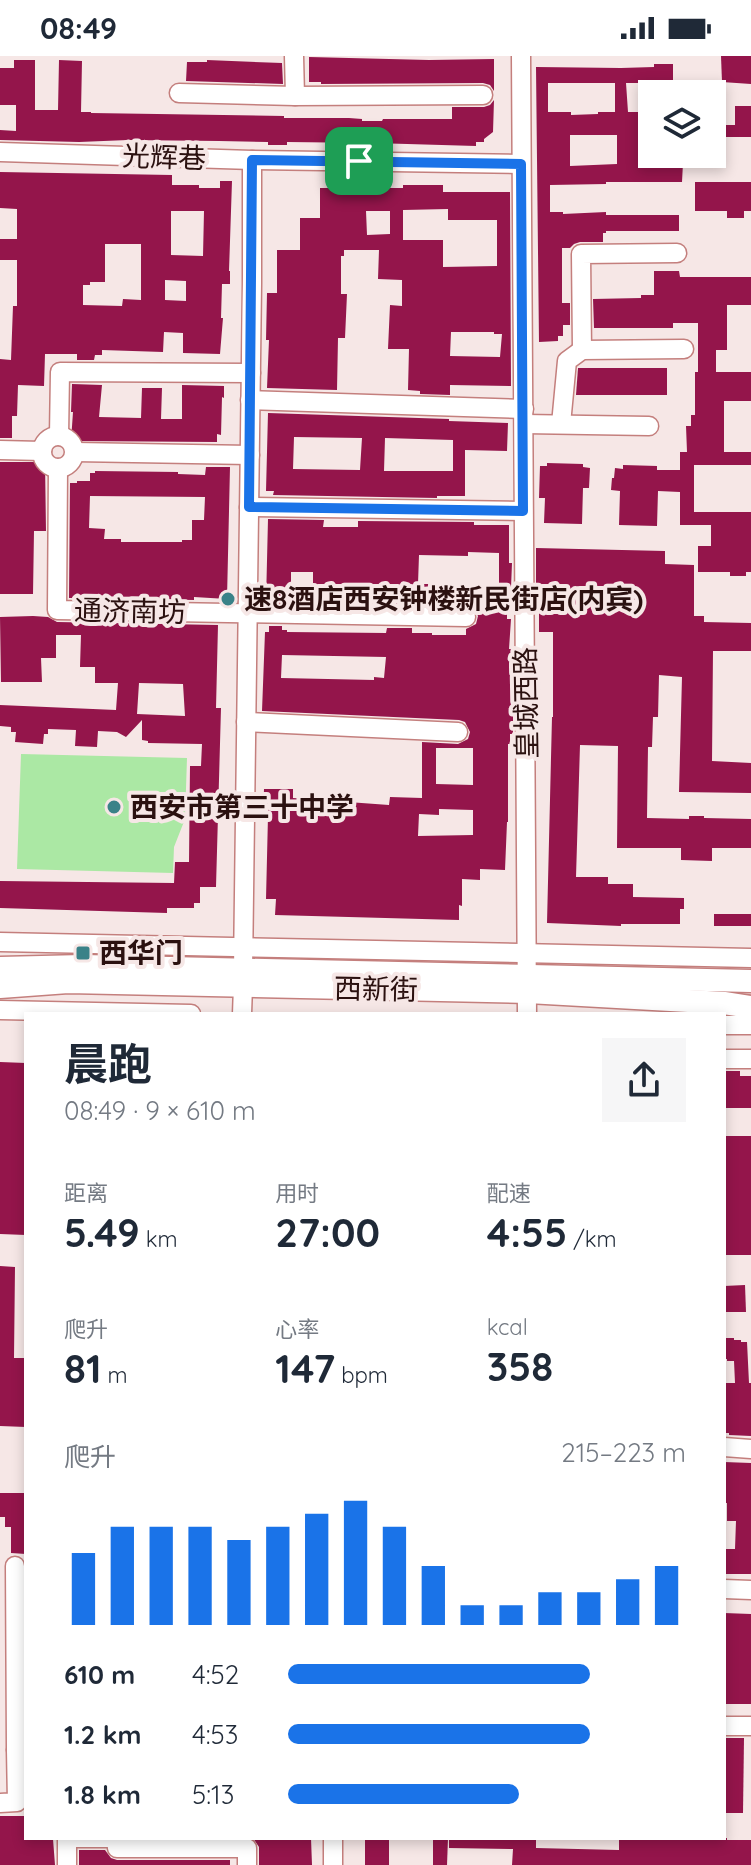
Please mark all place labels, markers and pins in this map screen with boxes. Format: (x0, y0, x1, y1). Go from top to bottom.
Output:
pin (325, 127, 393, 195)
place label: 速8酒店西安钟楼新民街店(内宾) (244, 581, 643, 616)
marker: 速8酒店西安钟楼新民街店(内宾) (219, 590, 237, 608)
place label: 西安市第三十中学 (130, 789, 354, 824)
marker: 西安市第三十中学 (105, 798, 123, 816)
place label: 西华门 (99, 935, 183, 970)
marker: 西华门 (74, 944, 92, 962)

